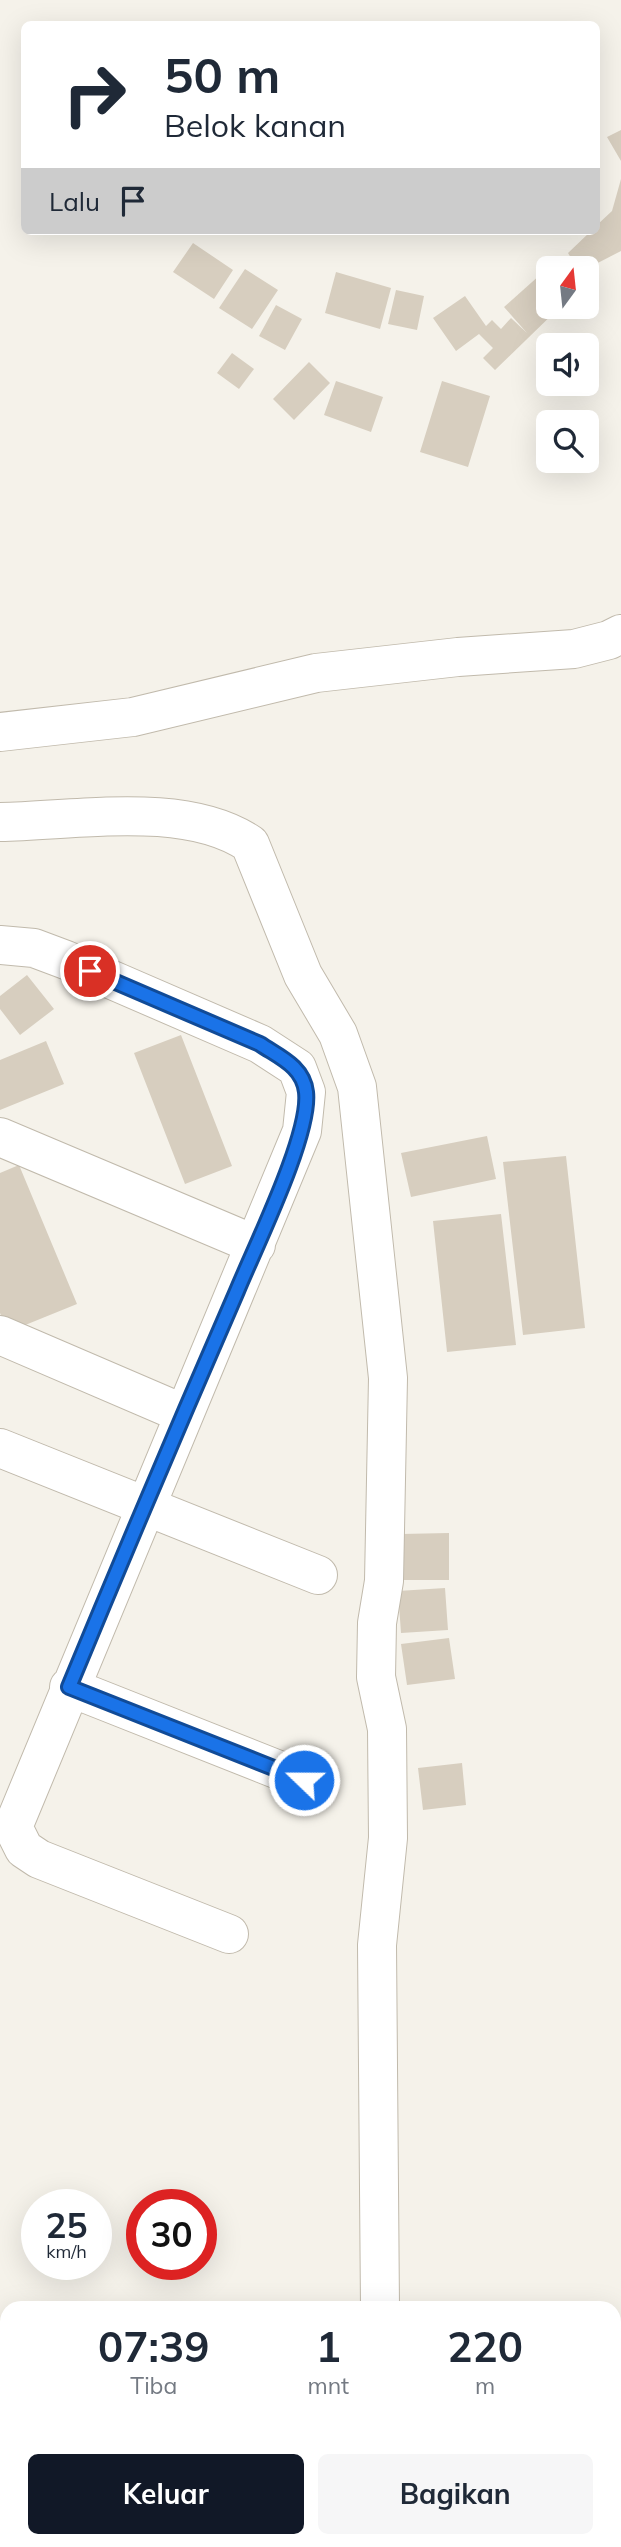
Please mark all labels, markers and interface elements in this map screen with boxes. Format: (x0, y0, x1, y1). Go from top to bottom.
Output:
text: 50 m (164, 44, 280, 105)
icon: right (49, 49, 140, 140)
text: Belok kanan (164, 105, 346, 145)
icon: arrive (114, 182, 152, 220)
text: Lalu (49, 185, 100, 218)
north arrow (536, 256, 598, 318)
map controls (536, 256, 599, 473)
button: sound (536, 333, 599, 396)
button: search (536, 410, 599, 473)
pin (60, 941, 120, 1001)
icon: arrive (71, 952, 109, 990)
position arrow (267, 1743, 341, 1817)
speed limit sign: 30 (126, 2189, 217, 2280)
text: 25 (45, 2203, 88, 2247)
text: km/h (46, 2240, 87, 2263)
text: 07:39 (98, 2320, 209, 2373)
text: 1 (316, 2320, 341, 2373)
text: 220 (447, 2320, 523, 2373)
text: Tiba (130, 2371, 177, 2400)
text: mnt (307, 2371, 349, 2400)
text: m (475, 2371, 495, 2400)
button: Keluar (28, 2454, 304, 2534)
button: Bagikan (318, 2454, 593, 2534)

